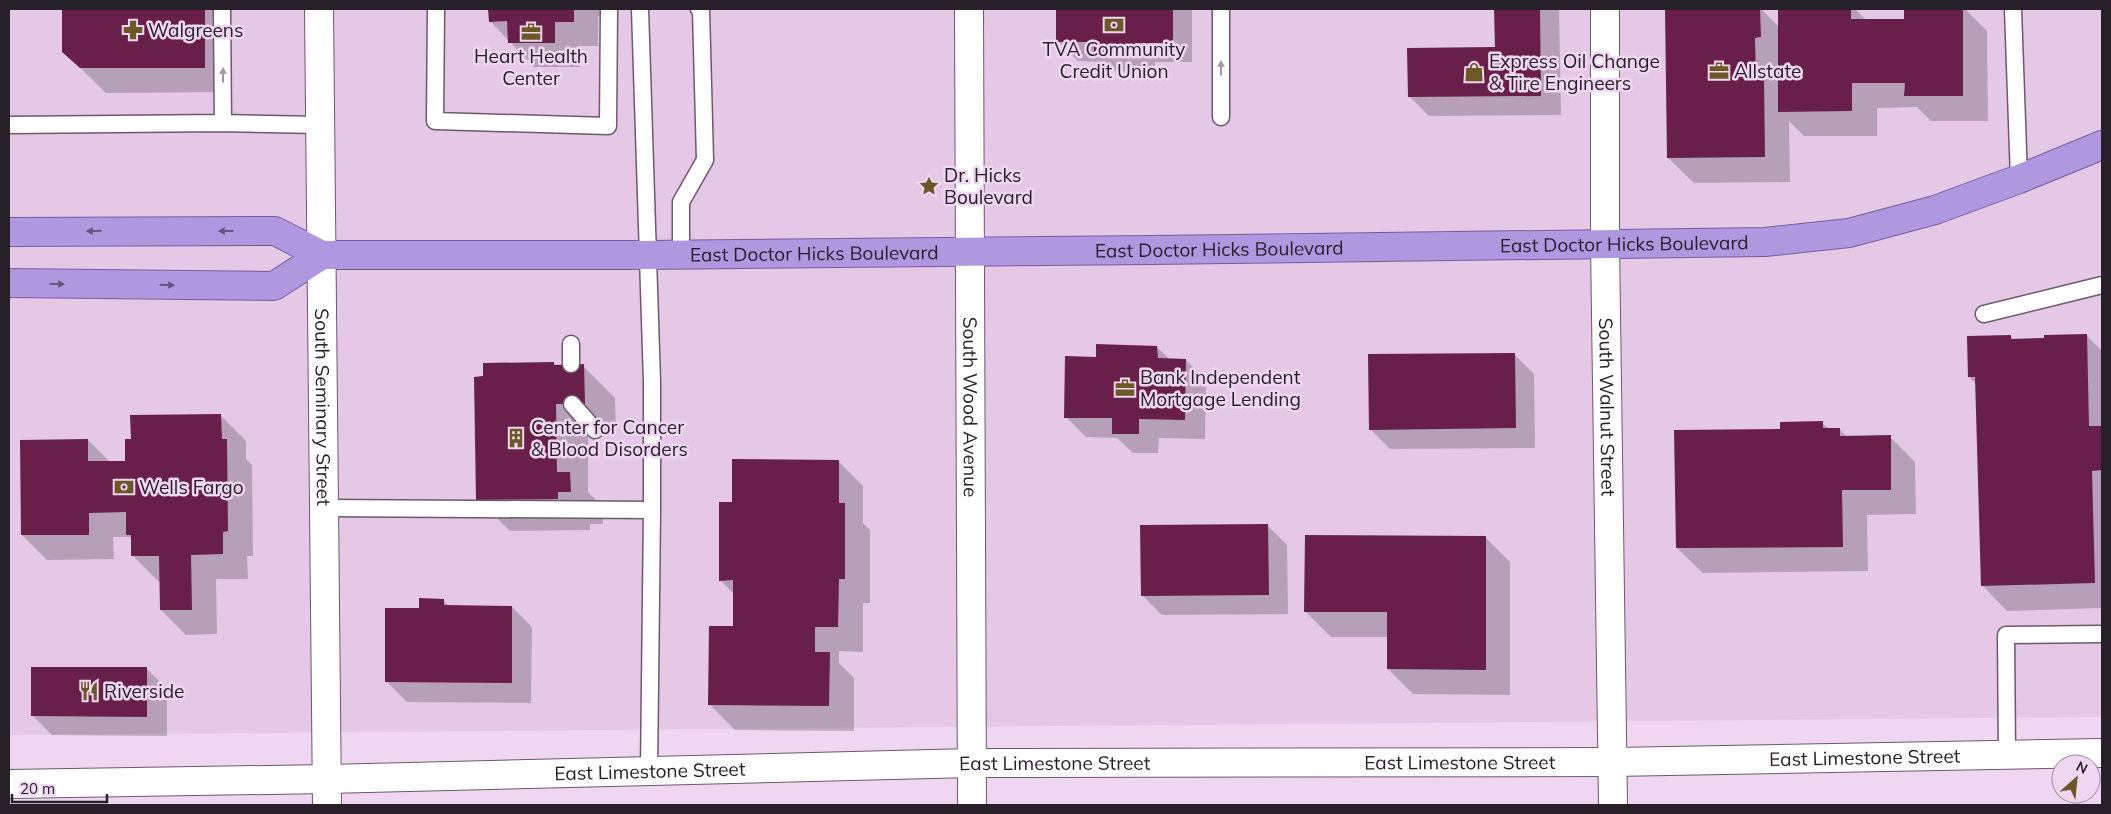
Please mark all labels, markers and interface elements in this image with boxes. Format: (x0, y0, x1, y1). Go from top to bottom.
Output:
bank icon: TVA Community Credit Union (1103, 14, 1125, 36)
place label: Walgreens (148, 18, 243, 42)
pharmacy icon: Walgreens (122, 19, 144, 41)
office icon: Heart Health Center (520, 21, 542, 43)
place label: TVA Community Credit Union (1043, 37, 1185, 83)
place label: Heart Health Center (474, 44, 588, 90)
place label: Express Oil Change & Tire Engineers (1489, 49, 1660, 95)
place label: Allstate (1734, 59, 1801, 83)
one-way arrow (1217, 60, 1225, 76)
office icon: Allstate (1708, 60, 1730, 82)
shop icon: Express Oil Change & Tire Engineers (1463, 61, 1485, 83)
one-way arrow (219, 66, 227, 82)
place label: Dr. Hicks Boulevard (944, 163, 1033, 209)
place icon: Dr. Hicks Boulevard (918, 175, 940, 197)
one-way arrow (86, 227, 102, 235)
one-way arrow (218, 227, 234, 235)
street label: East Doctor Hicks Boulevard (1500, 230, 1749, 257)
street label: East Doctor Hicks Boulevard (1095, 235, 1344, 263)
street label: East Doctor Hicks Boulevard (690, 240, 939, 267)
one-way arrow (50, 280, 66, 288)
one-way arrow (159, 281, 175, 289)
street label: South Seminary Street (310, 308, 336, 506)
street label: South Wood Avenue (958, 317, 983, 497)
street label: South Walnut Street (1594, 317, 1621, 497)
place label: Bank Independent Mortgage Lending (1140, 365, 1301, 411)
office icon: Bank Independent Mortgage Lending (1114, 377, 1136, 399)
place label: Center for Cancer & Blood Disorders (531, 415, 688, 461)
building icon: Center for Cancer & Blood Disorders (505, 427, 527, 449)
place label: Wells Fargo (139, 475, 244, 499)
bank icon: Wells Fargo (113, 476, 135, 498)
place label: Riverside (104, 679, 184, 703)
restaurant icon: Riverside (78, 680, 100, 702)
street label: East Limestone Street (1769, 744, 1961, 771)
street label: East Limestone Street (1364, 750, 1556, 774)
street label: East Limestone Street (959, 751, 1151, 775)
north arrow (2051, 754, 2101, 804)
street label: East Limestone Street (554, 757, 746, 785)
text: N (2073, 757, 2091, 778)
scale bar (12, 772, 108, 804)
text: 20 m (20, 779, 55, 798)

